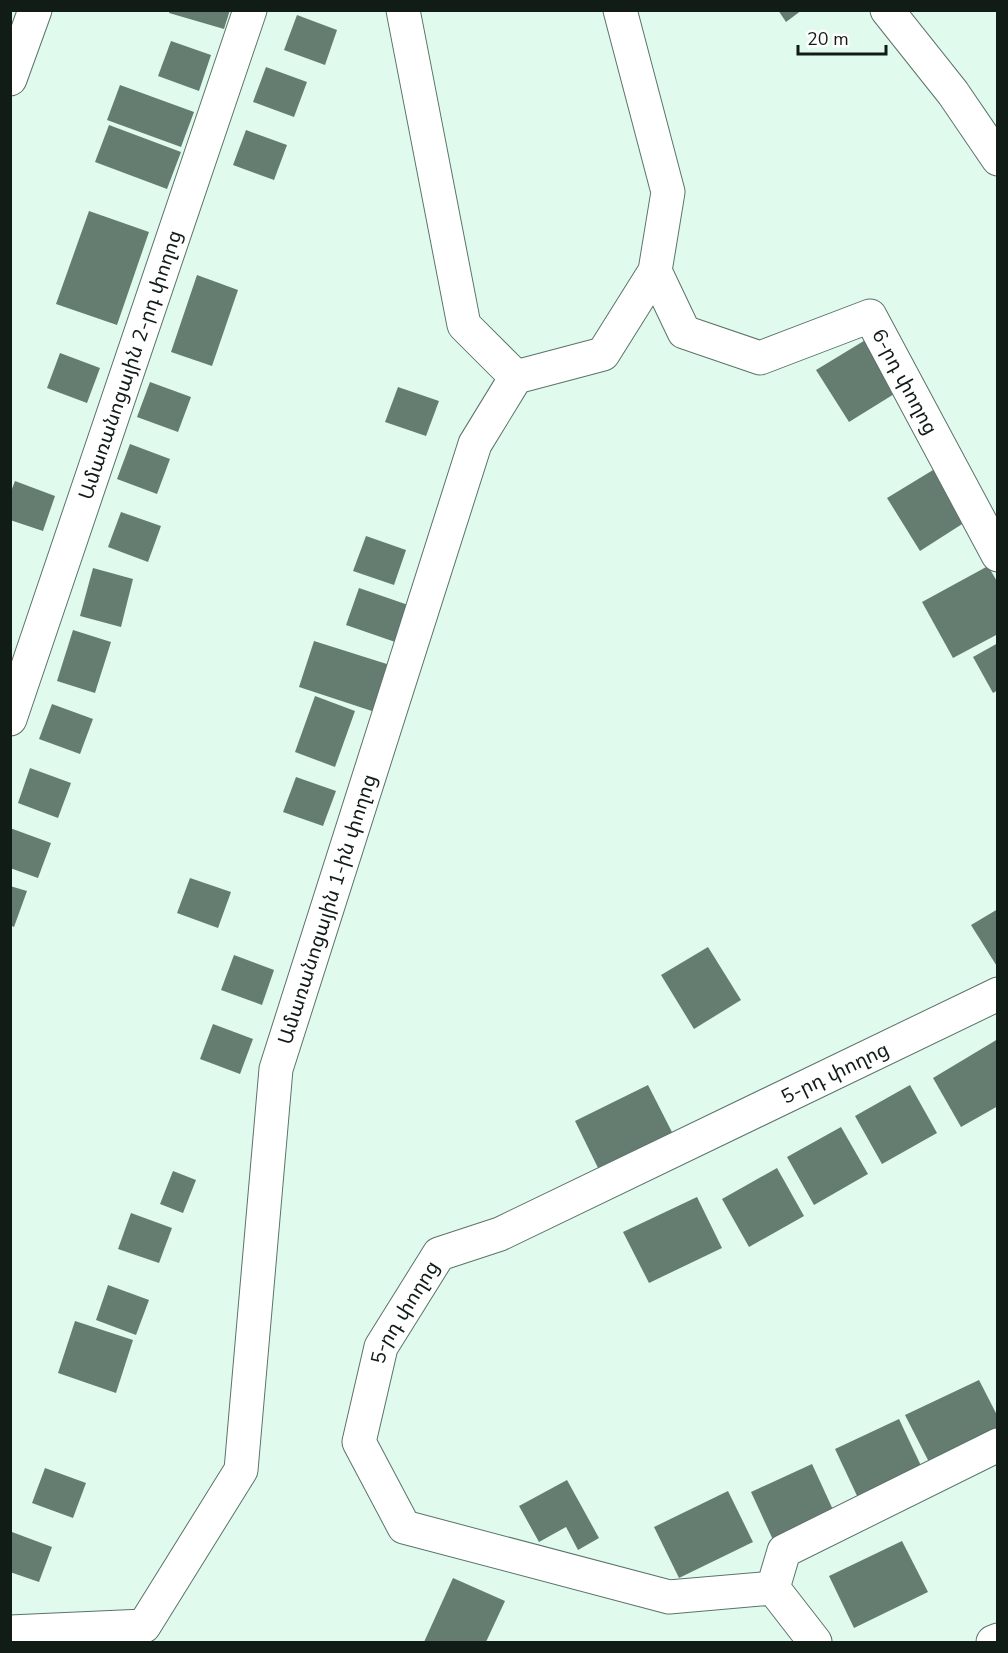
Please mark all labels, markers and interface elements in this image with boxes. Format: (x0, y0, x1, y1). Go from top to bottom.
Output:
scale bar (798, 18, 886, 56)
text: 20 m (807, 27, 849, 51)
street label: Ամառանոցային 2-րդ փողոց (72, 227, 189, 503)
street label: 6-րդ փողոց (865, 324, 944, 439)
street label: Ամառանոցային 1-ին փողոց (272, 771, 383, 1048)
street label: 5-րդ փողոց (777, 1036, 893, 1111)
street label: 5-րդ փողոց (365, 1256, 446, 1367)

